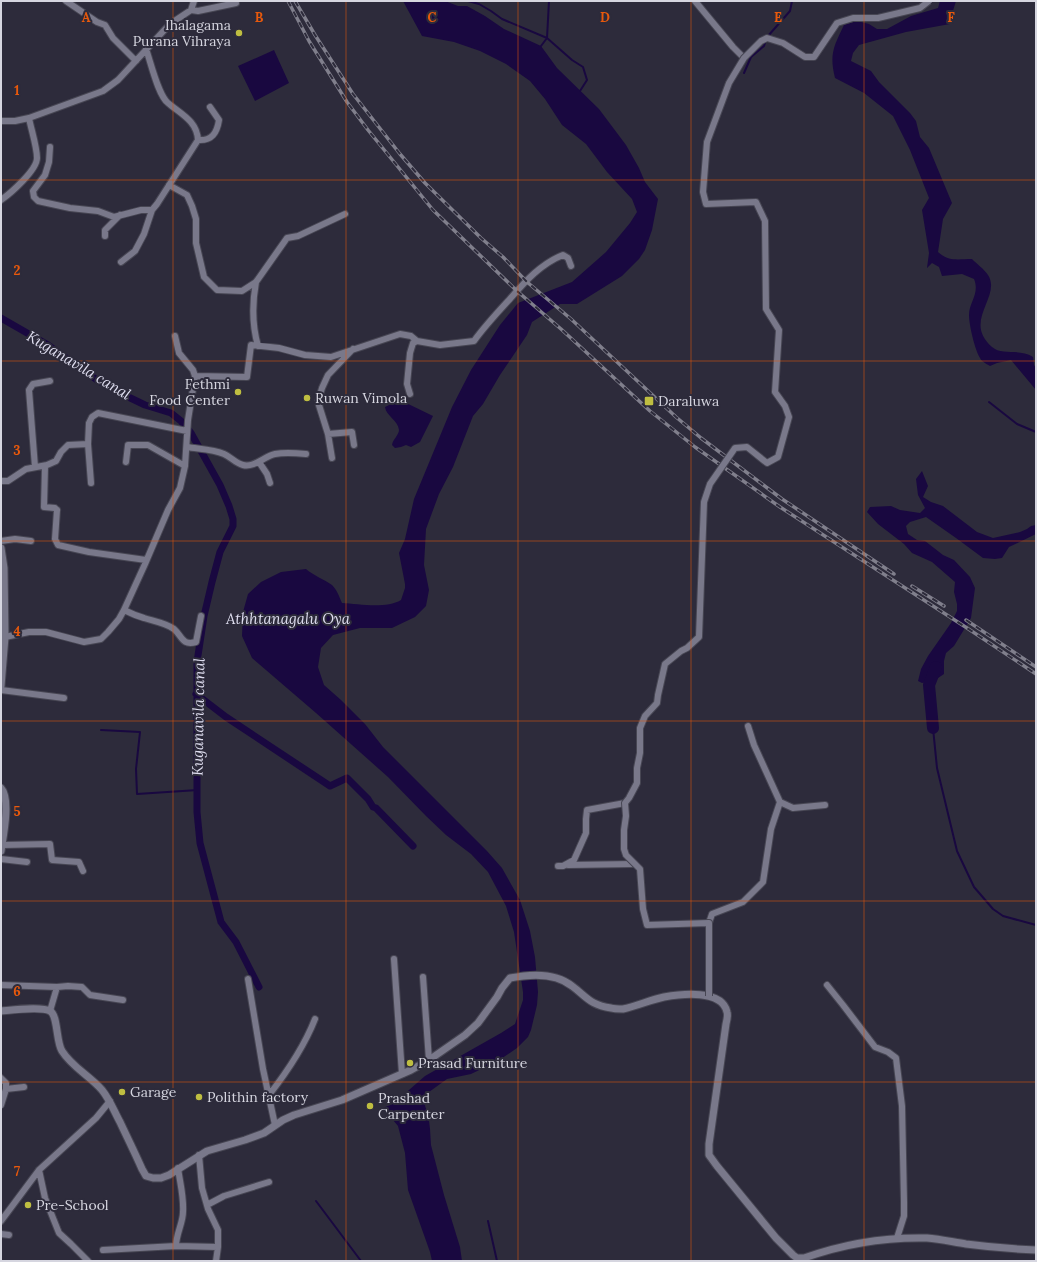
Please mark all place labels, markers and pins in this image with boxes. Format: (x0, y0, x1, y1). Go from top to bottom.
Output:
place label: Ihalagama Purana Vihraya (133, 16, 231, 50)
marker: Ihalagama Purana Vihraya (234, 28, 244, 38)
place label: Fethmi Food Center (149, 375, 230, 409)
marker: Fethmi Food Center (233, 387, 243, 397)
place label: Ruwan Vimola (315, 389, 407, 407)
place label: Daraluwa (658, 392, 719, 410)
marker: Ruwan Vimola (302, 393, 312, 403)
marker: Daraluwa (643, 395, 655, 407)
place label: Prasad Furniture (418, 1054, 528, 1072)
marker: Prasad Furniture (405, 1058, 415, 1068)
place label: Garage (130, 1083, 177, 1101)
marker: Garage (117, 1087, 127, 1097)
place label: Polithin factory (207, 1088, 309, 1106)
place label: Prashad Carpenter (378, 1089, 444, 1123)
marker: Polithin factory (194, 1092, 204, 1102)
marker: Prashad Carpenter (365, 1101, 375, 1111)
place label: Pre-School (36, 1196, 109, 1214)
marker: Pre-School (23, 1200, 33, 1210)

